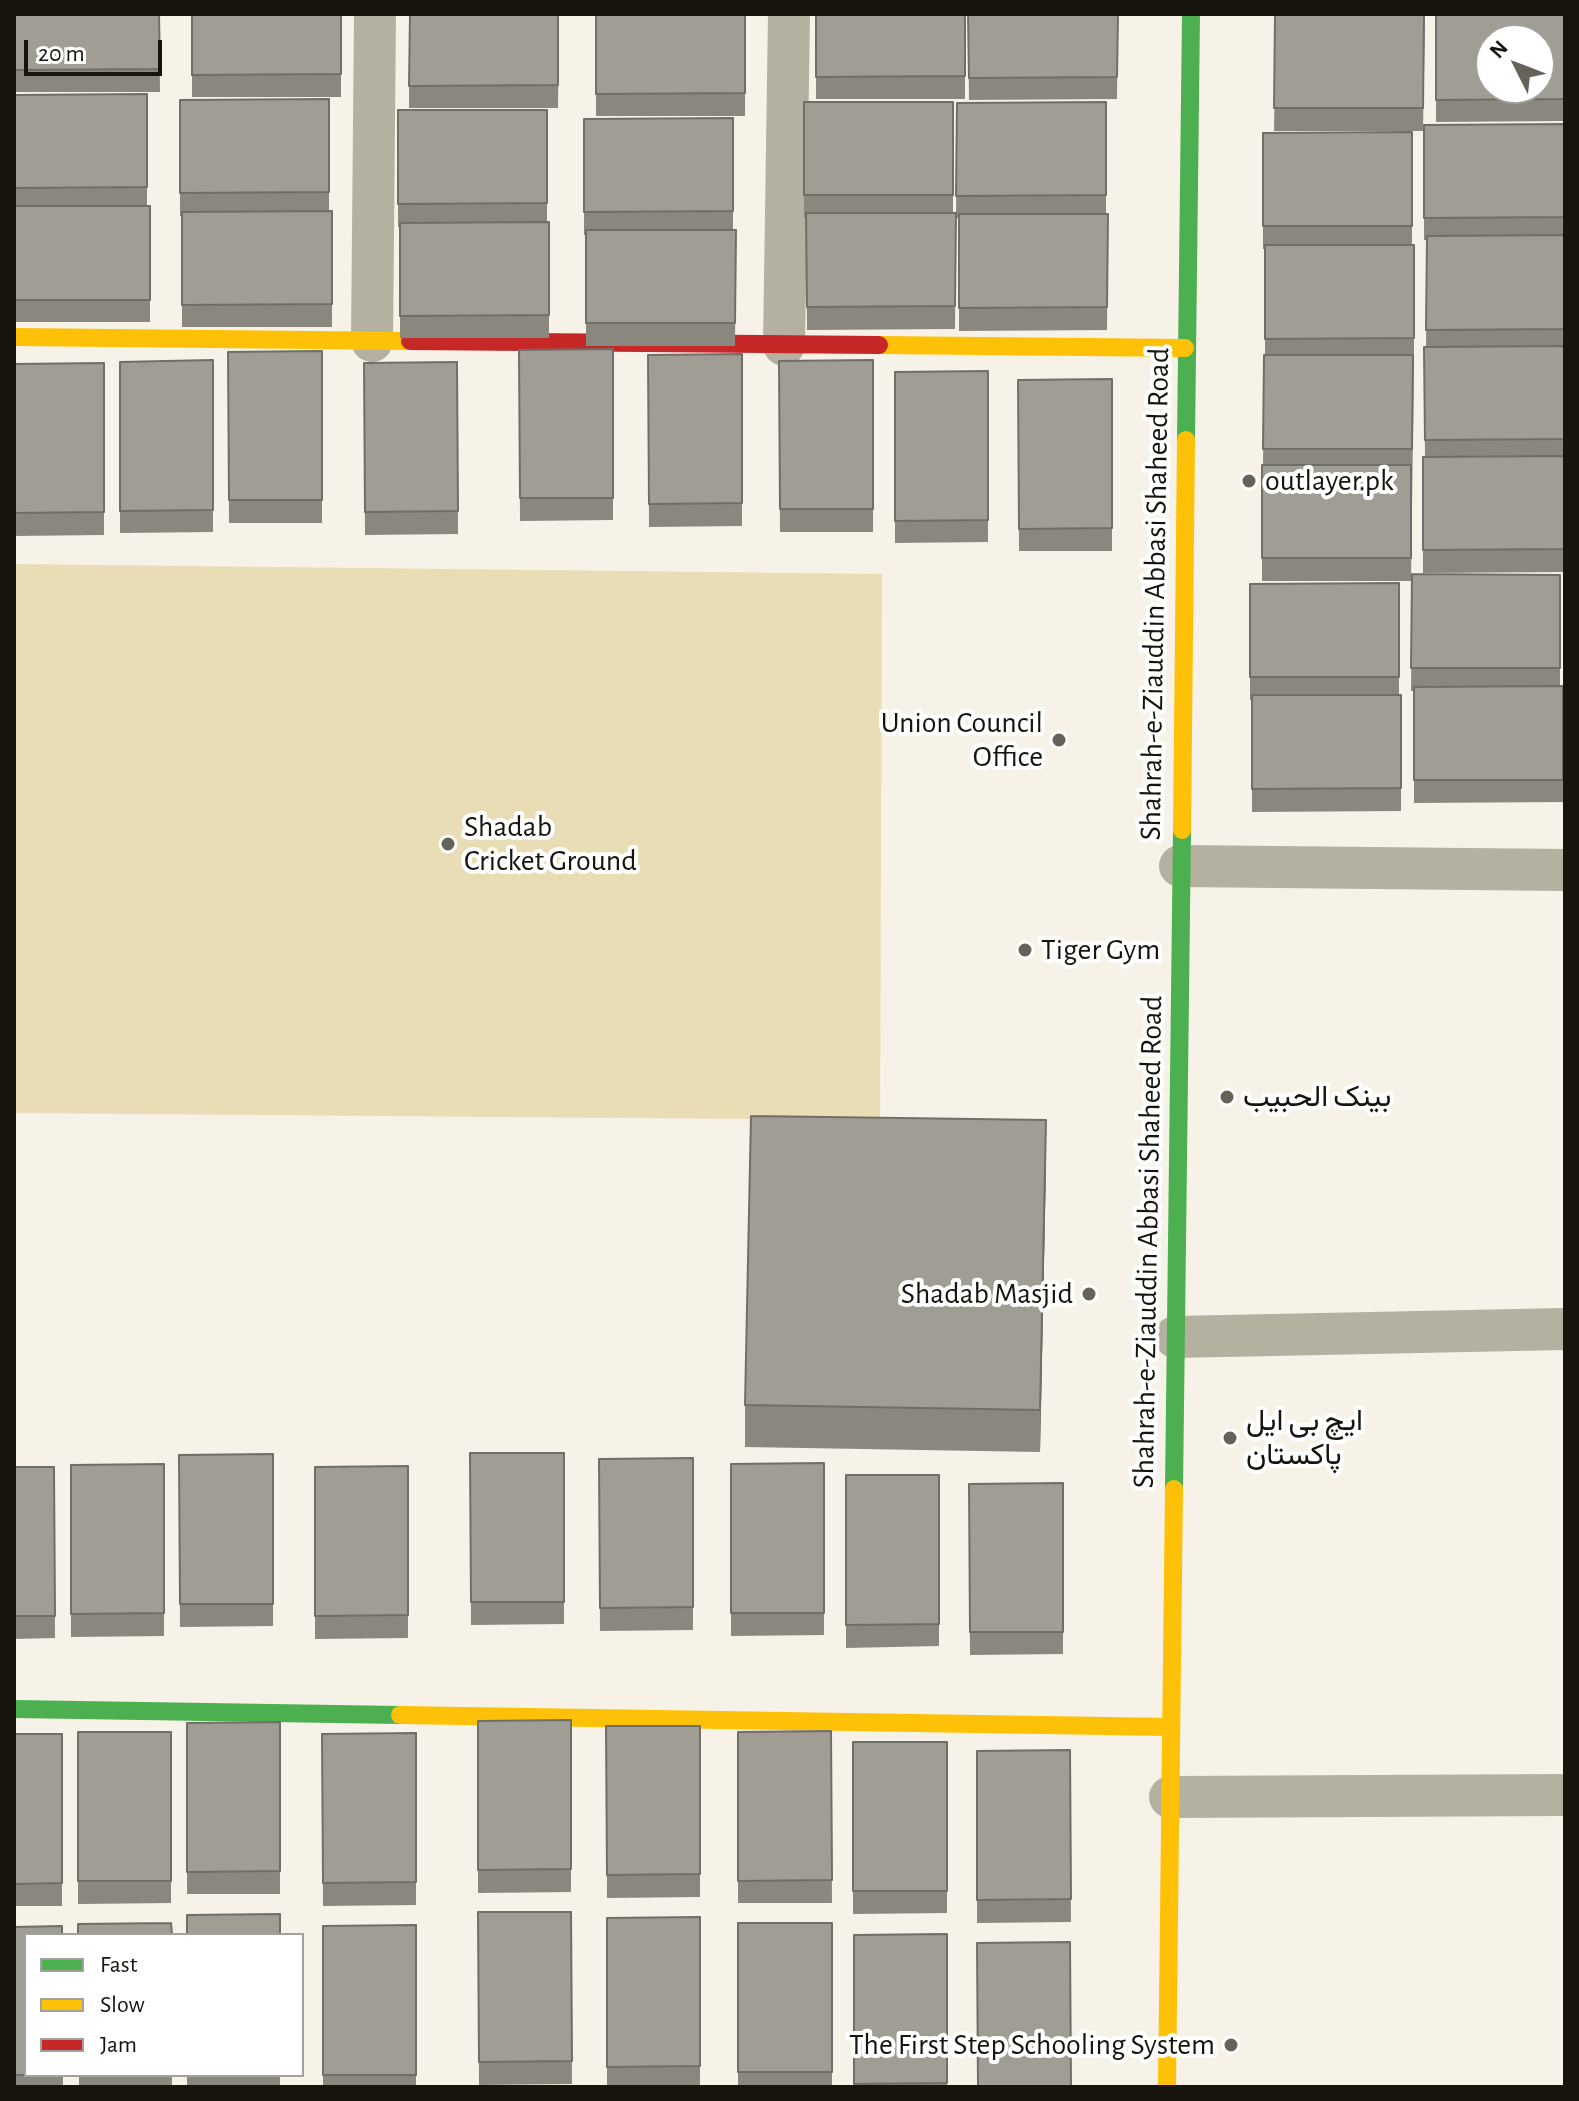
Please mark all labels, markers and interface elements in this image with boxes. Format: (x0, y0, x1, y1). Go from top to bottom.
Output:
scale bar (28, 24, 166, 74)
north arrow (1475, 24, 1555, 104)
text: N (1485, 36, 1512, 62)
text: 20 m (38, 42, 85, 66)
street label: Shahrah-e-Ziauddin Abbasi Shaheed Road (1133, 347, 1177, 841)
place label: outlayer.pk (1265, 463, 1394, 499)
marker: outlayer.pk (1240, 472, 1258, 490)
place label: Union Council Office (881, 705, 1043, 776)
marker: Union Council Office (1050, 731, 1068, 749)
place label: Shadab Cricket Ground (464, 809, 637, 880)
marker: Shadab Cricket Ground (439, 835, 457, 853)
place label: Tiger Gym (1041, 932, 1160, 968)
marker: Tiger Gym (1016, 941, 1034, 959)
street label: Shahrah-e-Ziauddin Abbasi Shaheed Road (1126, 995, 1170, 1489)
place label: بينک الحبيب (1243, 1079, 1391, 1115)
marker: بينک الحبيب (1218, 1088, 1236, 1106)
place label: Shadab Masjid (901, 1276, 1073, 1312)
marker: Shadab Masjid (1080, 1285, 1098, 1303)
place label: ایچ بی ایل پاکستان (1246, 1403, 1363, 1474)
marker: ایچ بی ایل پاکستان (1221, 1429, 1239, 1447)
legend (24, 1933, 304, 2077)
text: Fast (100, 1953, 137, 1977)
text: Slow (100, 1993, 145, 2017)
place label: The First Step Schooling System (849, 2027, 1215, 2063)
text: Jam (100, 2033, 137, 2057)
marker: The First Step Schooling System (1222, 2036, 1240, 2054)

